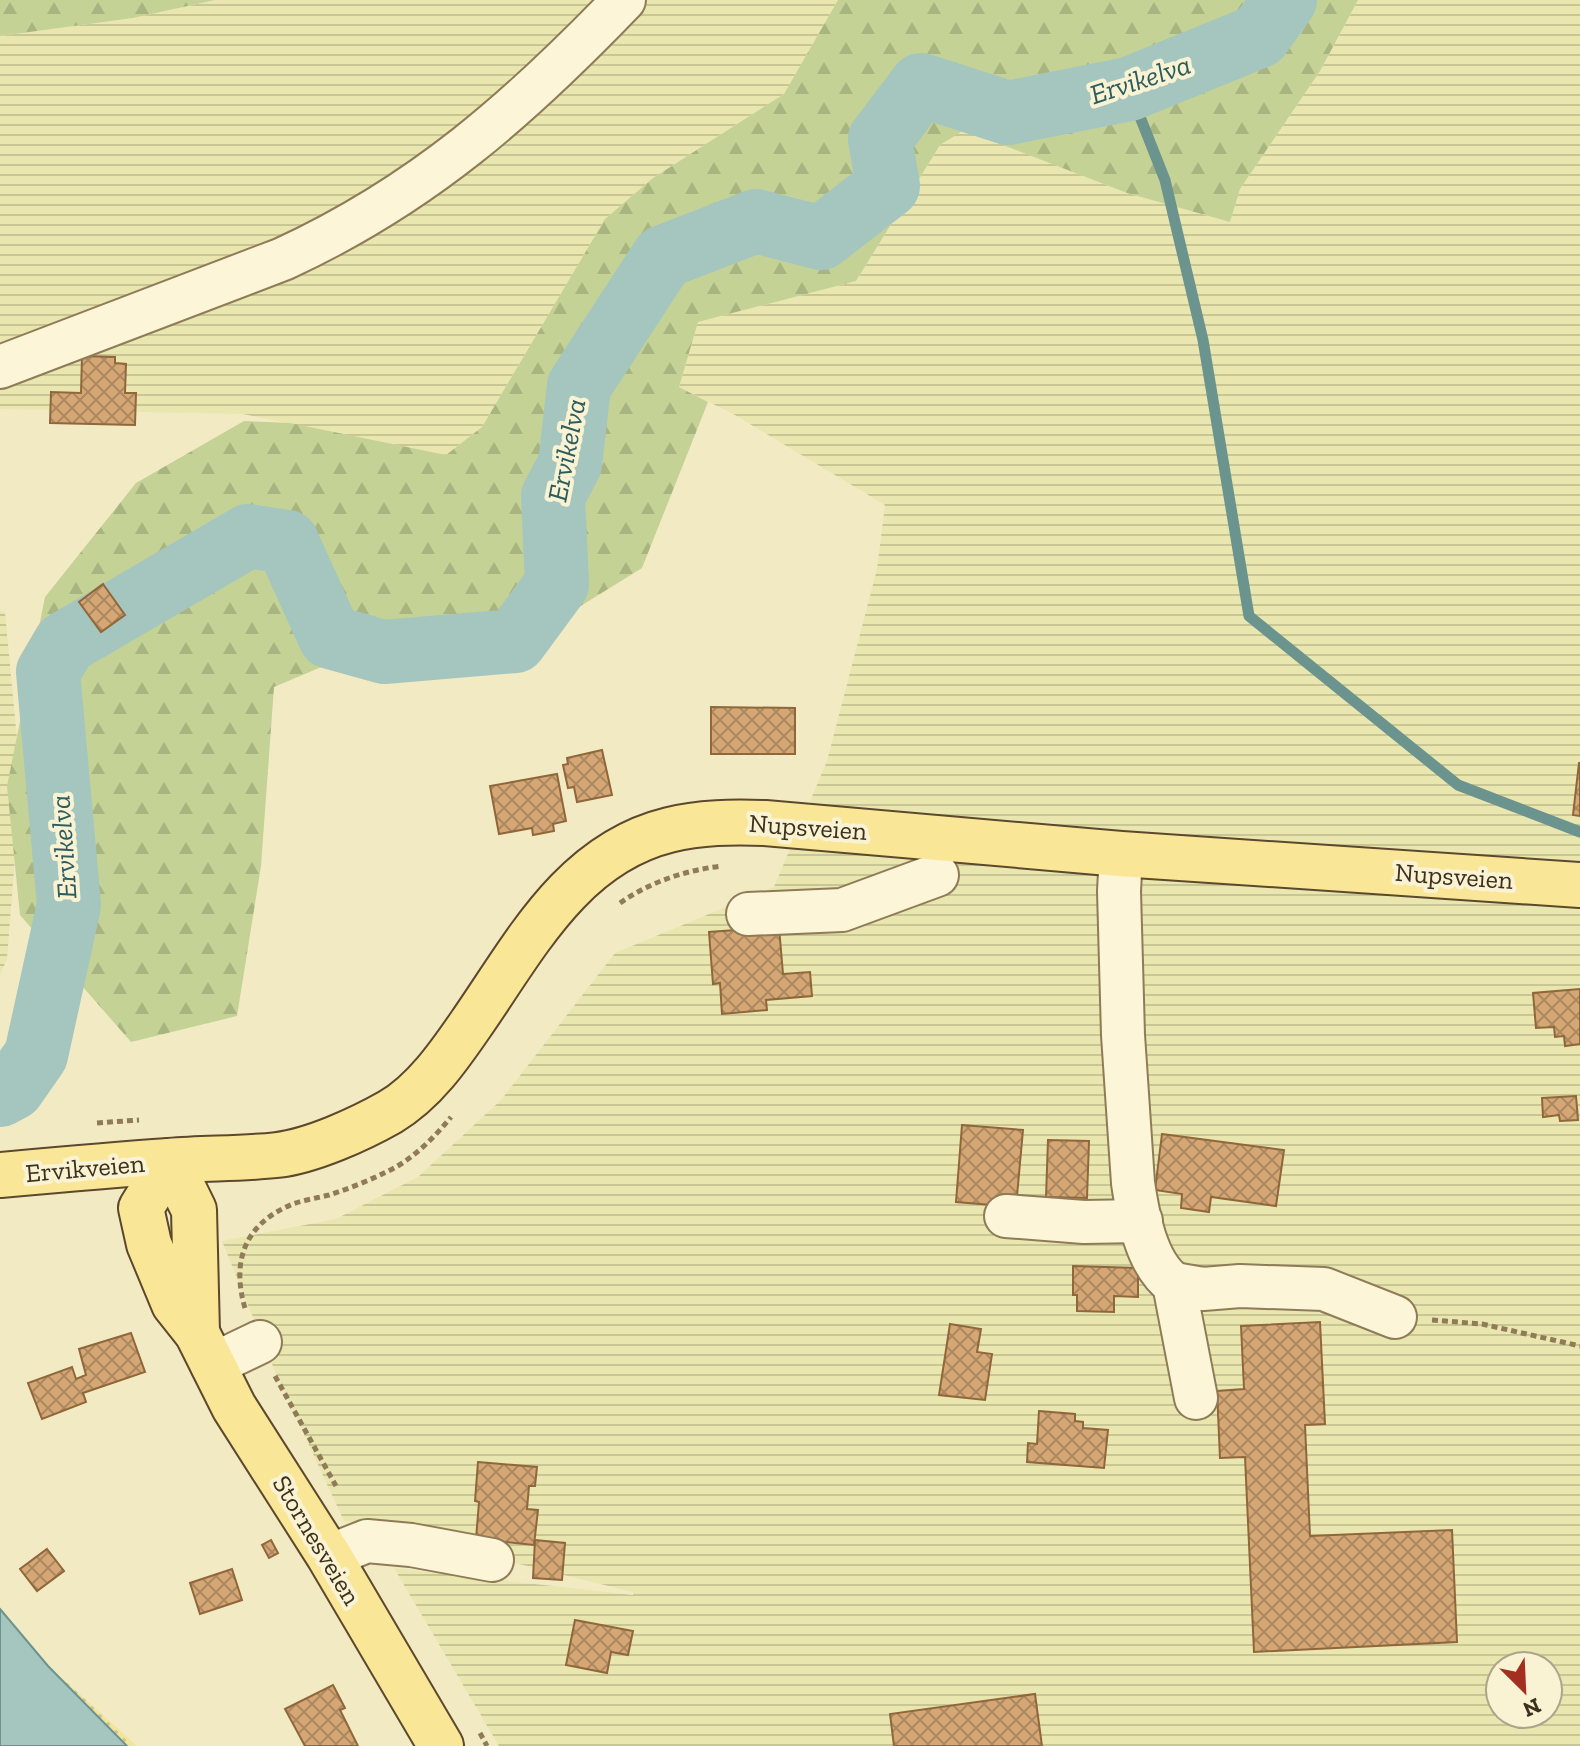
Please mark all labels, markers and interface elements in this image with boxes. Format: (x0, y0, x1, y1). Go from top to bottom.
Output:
water label: Ervikelva (1086, 48, 1195, 111)
water label: Ervikelva (540, 396, 593, 504)
water label: Ervikelva (43, 794, 84, 900)
street label: Nupsveien (748, 807, 868, 847)
street label: Nupsveien (1394, 856, 1514, 896)
street label: Ervikveien (24, 1147, 146, 1189)
street label: Stornesveien (266, 1469, 368, 1611)
north arrow (1484, 1650, 1564, 1730)
text: N (1519, 1692, 1545, 1724)

